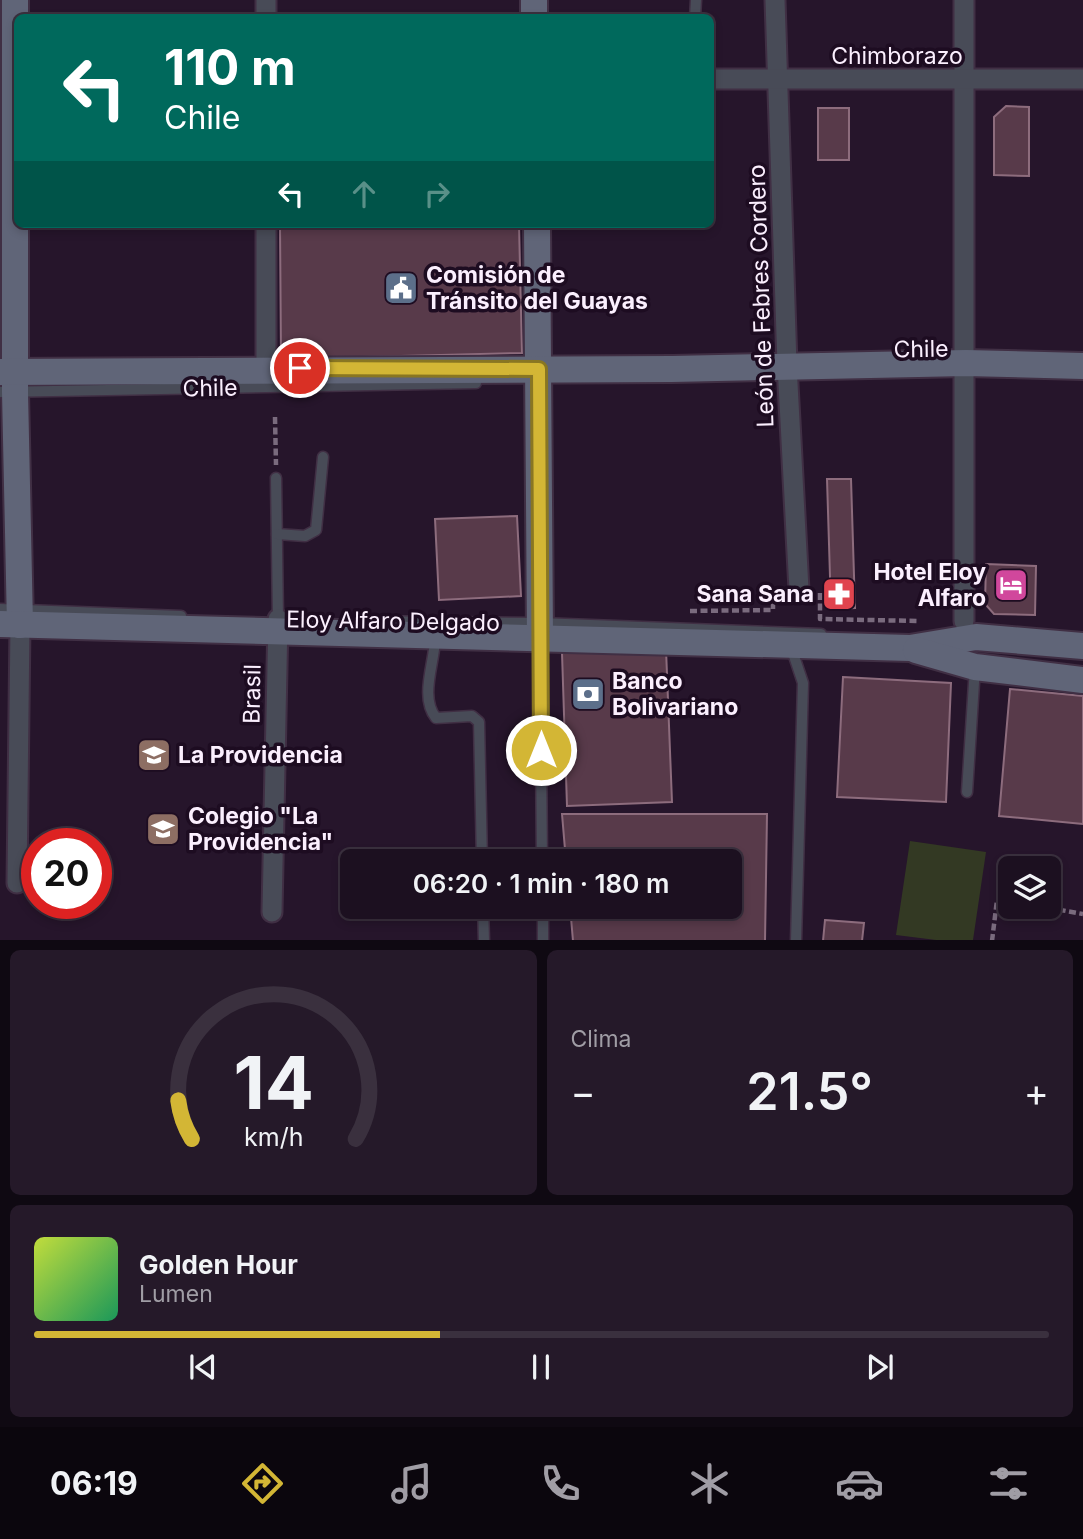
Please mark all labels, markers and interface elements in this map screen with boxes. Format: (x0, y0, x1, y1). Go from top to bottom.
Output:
text: 110 m (164, 38, 296, 97)
icon: left (49, 42, 140, 133)
street label: Chimborazo (831, 42, 963, 70)
text: Chile (164, 98, 240, 137)
street label: León de Febres Cordero (742, 164, 780, 428)
icon: left (272, 175, 310, 213)
icon: ahead (345, 175, 383, 213)
icon: right (418, 175, 456, 213)
place label: Comisión de Tránsito del Guayas (426, 261, 648, 315)
public building icon: Comisión de Tránsito del Guayas (382, 269, 420, 307)
street label: Chile (893, 335, 949, 363)
pin (270, 338, 330, 398)
icon: arrive (281, 349, 319, 387)
street label: Chile (182, 374, 238, 402)
place label: Hotel Eloy Alfaro (873, 558, 986, 612)
hotel icon: Hotel Eloy Alfaro (992, 566, 1030, 604)
pharmacy icon: Sana Sana (820, 575, 858, 613)
place label: Sana Sana (696, 580, 814, 608)
street label: Eloy Alfaro Delgado (286, 605, 500, 637)
street label: Brasil (237, 664, 267, 724)
place label: Banco Bolivariano (612, 667, 738, 721)
bank icon: Banco Bolivariano (569, 675, 607, 713)
position arrow (504, 713, 578, 787)
school or university icon: La Providencia (135, 736, 173, 774)
place label: La Providencia (178, 741, 343, 769)
place label: Colegio "La Providencia" (188, 802, 333, 856)
school or university icon: Colegio "La Providencia" (144, 810, 182, 848)
speed limit sign: 20 (21, 828, 112, 919)
map controls (998, 856, 1061, 919)
button: layers (998, 856, 1061, 919)
text: 06:20 · 1 min · 180 m (413, 868, 669, 899)
text: Clima (571, 1025, 632, 1053)
text: 14 (233, 1038, 314, 1127)
text: 21.5° (746, 1060, 873, 1123)
text: − (571, 1069, 596, 1115)
text: + (1024, 1069, 1049, 1115)
text: km/h (244, 1121, 303, 1151)
text: Golden Hour (139, 1249, 298, 1280)
text: Lumen (139, 1280, 213, 1308)
icon: previous (184, 1348, 222, 1386)
icon: pause (522, 1348, 560, 1386)
icon: next (861, 1348, 899, 1386)
icon: directions (238, 1459, 287, 1508)
icon: music (387, 1459, 436, 1508)
icon: phone (536, 1459, 585, 1508)
icon: climate (685, 1459, 734, 1508)
icon: car (835, 1459, 884, 1508)
icon: filters (984, 1459, 1033, 1508)
text: 06:19 (50, 1464, 138, 1503)

